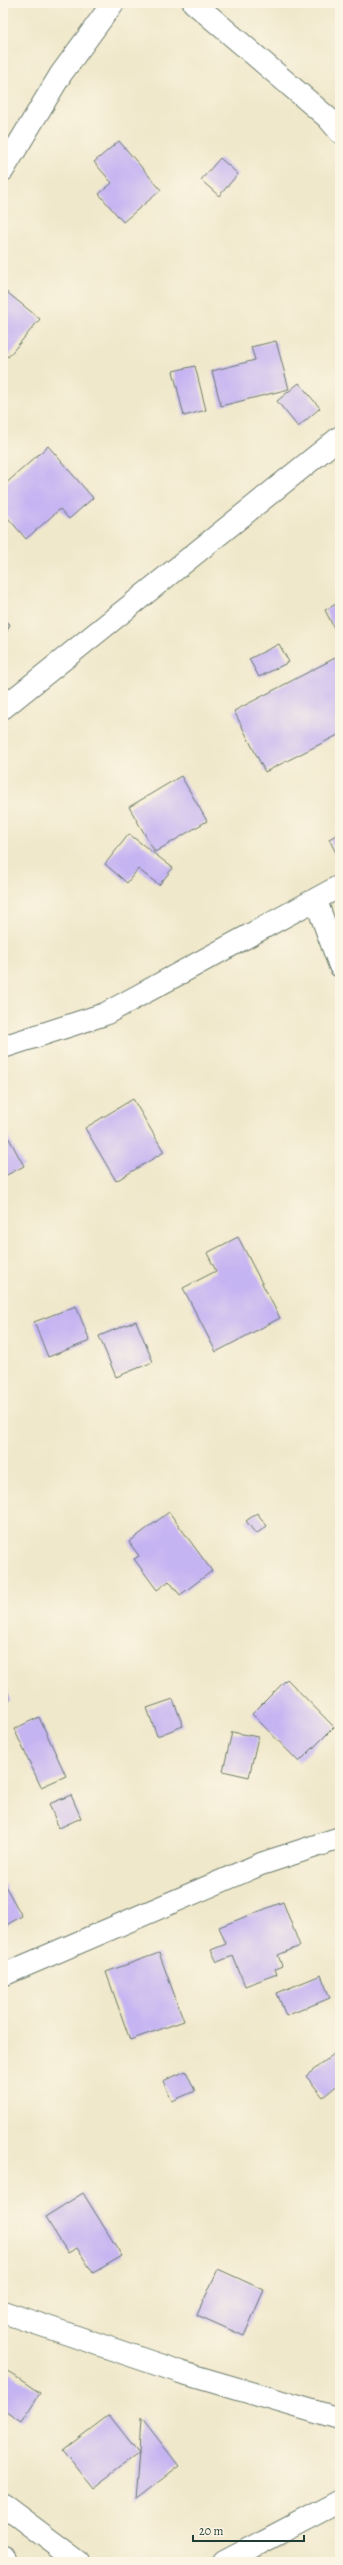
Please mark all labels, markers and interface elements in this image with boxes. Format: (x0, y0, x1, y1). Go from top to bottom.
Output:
scale bar (193, 2517, 304, 2543)
text: 20 m (199, 2523, 223, 2539)

